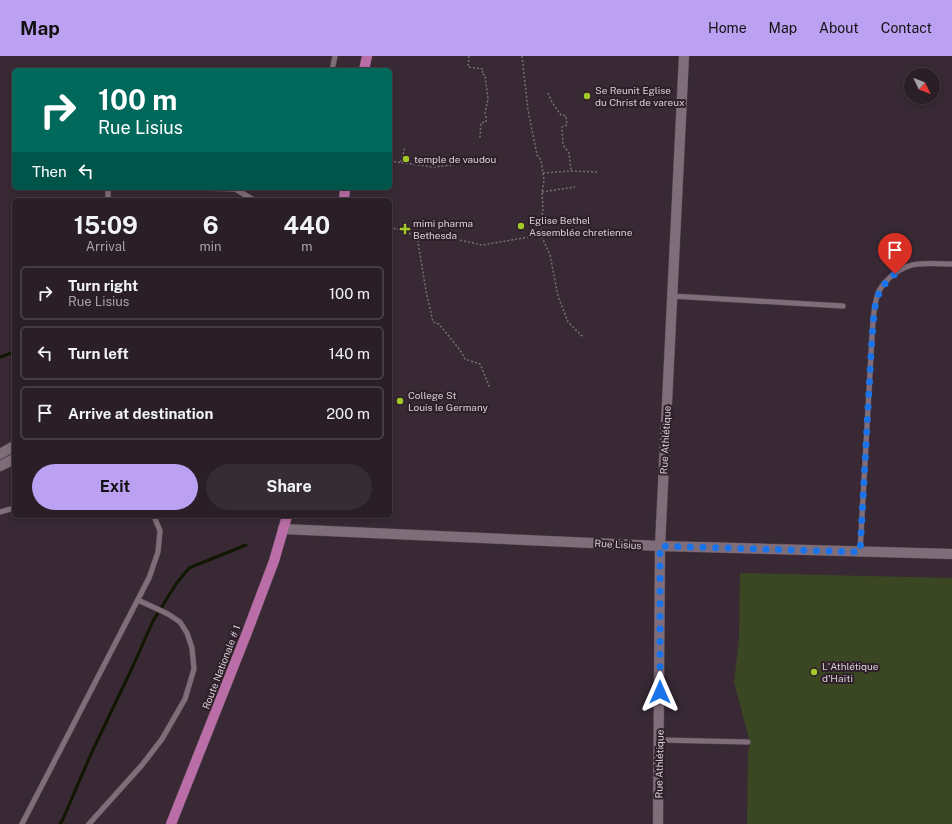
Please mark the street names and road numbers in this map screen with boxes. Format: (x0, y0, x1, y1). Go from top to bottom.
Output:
street label: Rue Athlétique (657, 405, 673, 475)
street label: Rue Lisius (594, 537, 642, 551)
street label: Route Nationale # 1 (199, 623, 243, 711)
street label: Rue Athlétique (652, 729, 666, 798)

